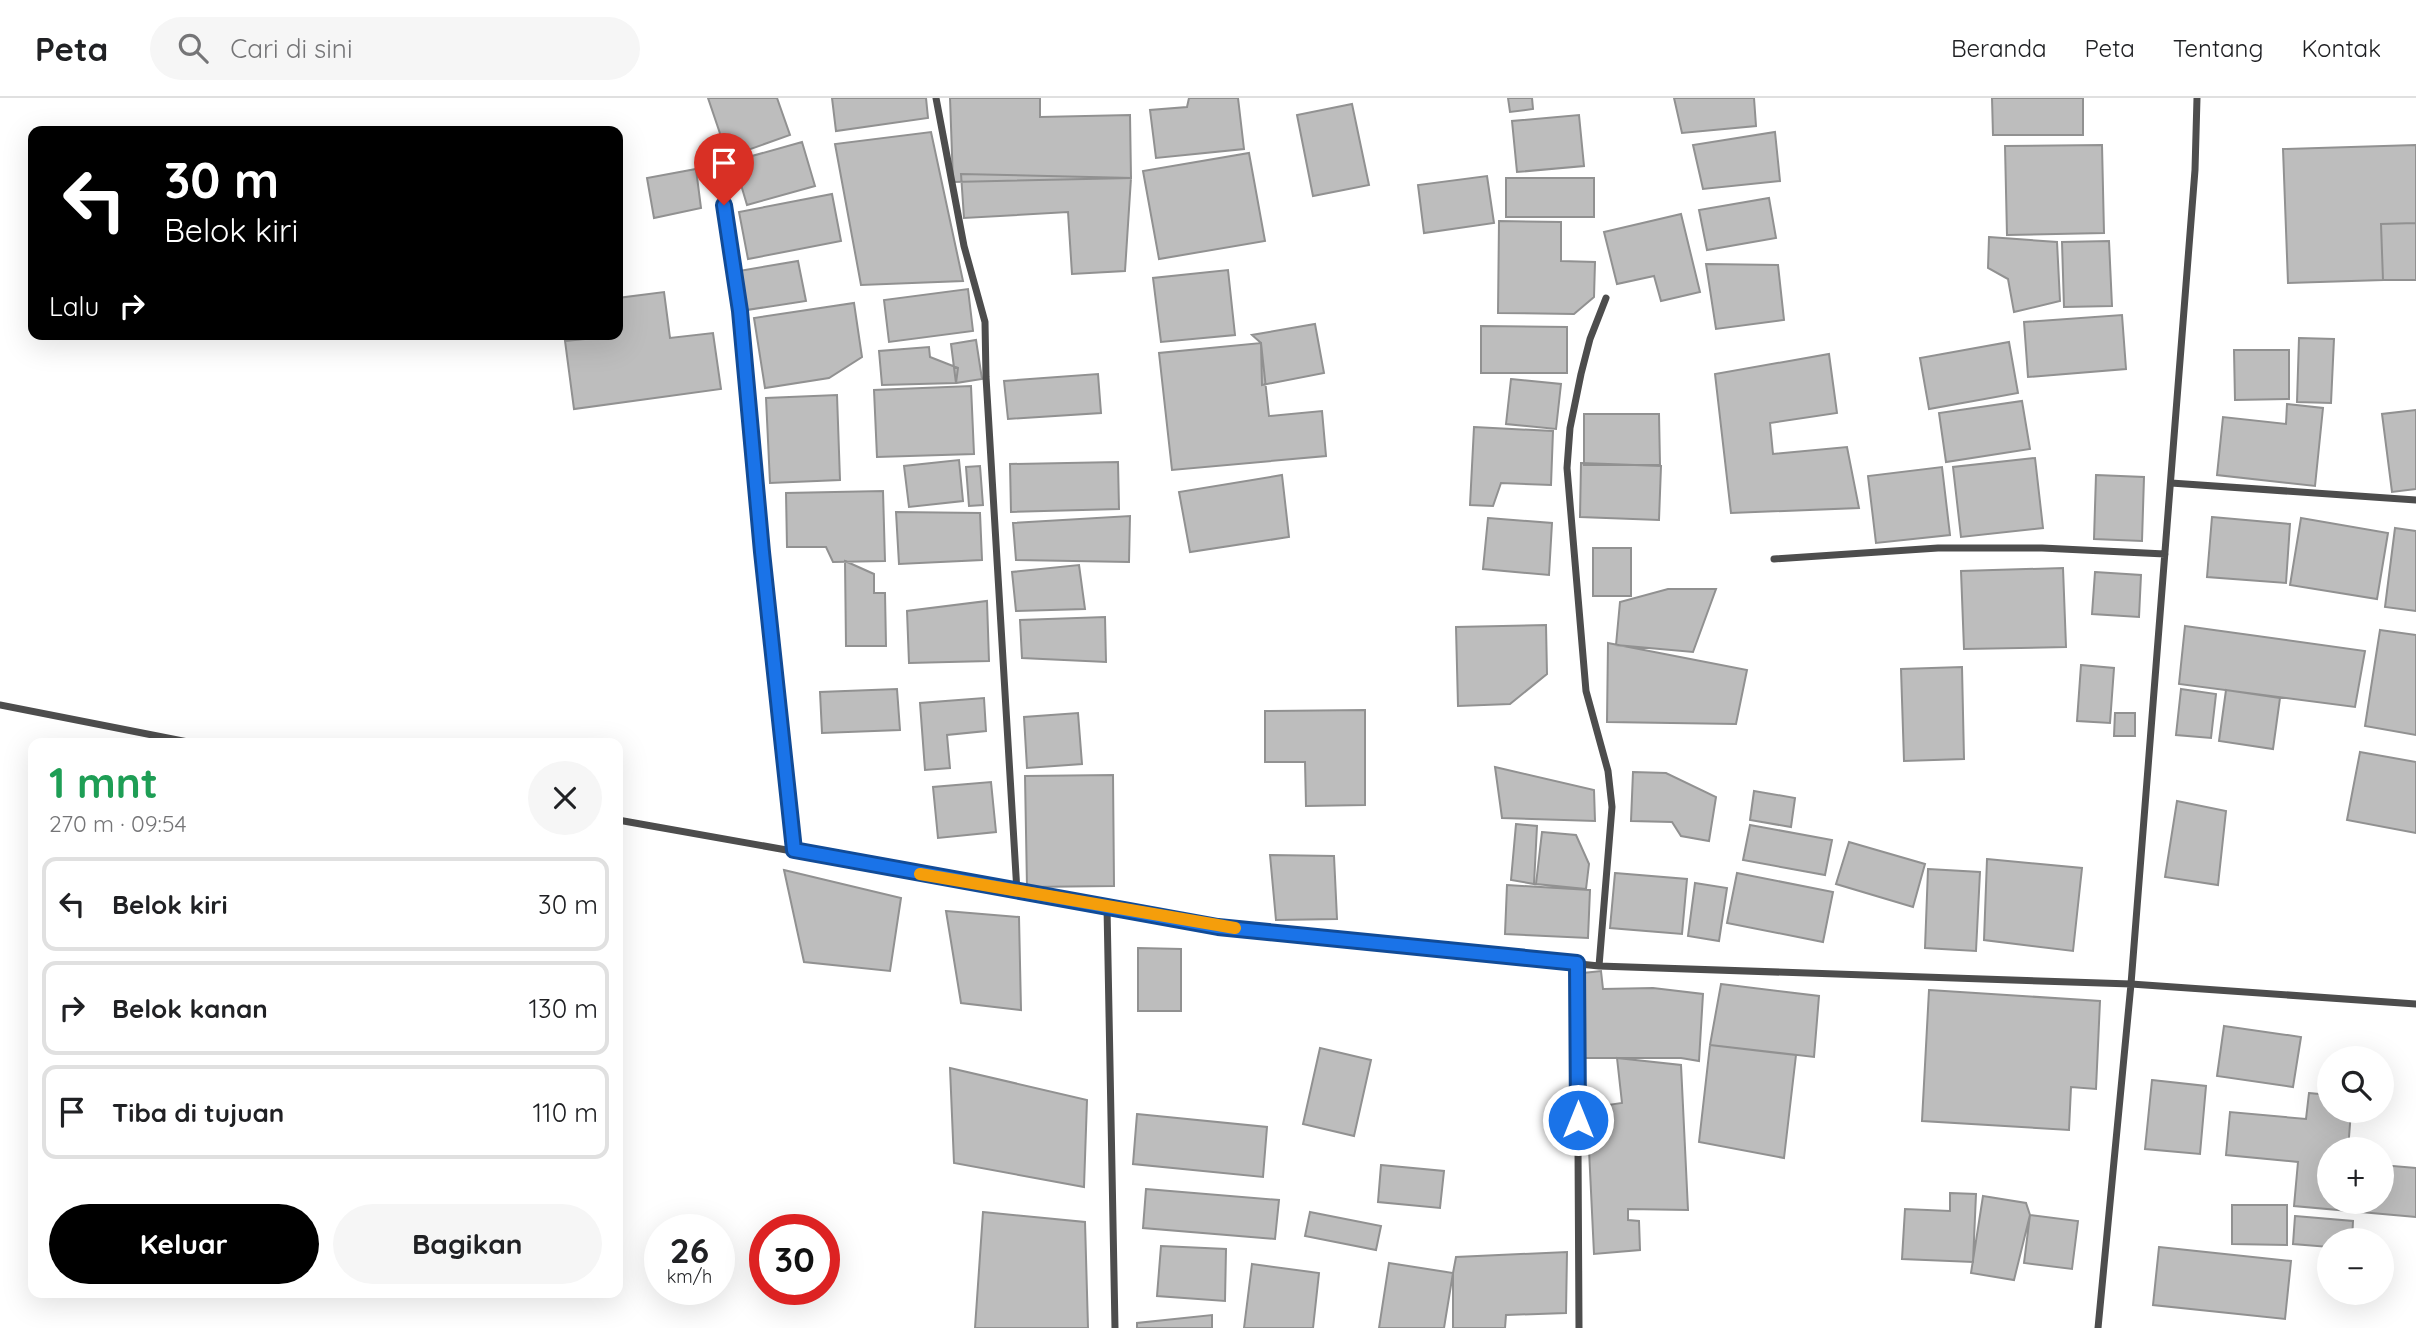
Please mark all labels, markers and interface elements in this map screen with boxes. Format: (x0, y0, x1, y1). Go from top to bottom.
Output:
search box (150, 17, 640, 80)
text: Peta (35, 28, 108, 69)
icon: search (174, 29, 212, 67)
text: Cari di sini (230, 32, 352, 65)
text: Beranda (1951, 33, 2047, 63)
text: Peta (2085, 33, 2135, 63)
text: Tentang (2173, 33, 2263, 63)
text: Kontak (2301, 33, 2381, 63)
pin (694, 133, 754, 205)
icon: arrive (705, 144, 743, 182)
text: 30 m (164, 149, 279, 210)
icon: left (49, 154, 140, 245)
text: Belok kiri (164, 210, 298, 250)
icon: right (113, 287, 151, 325)
text: Lalu (49, 290, 99, 323)
text: 1 mnt (49, 756, 158, 809)
button: close (528, 761, 602, 835)
text: 270 m · 09:54 (49, 809, 187, 838)
icon: left (53, 885, 91, 923)
text: Belok kiri (112, 888, 228, 921)
text: 30 m (538, 888, 598, 921)
icon: right (53, 989, 91, 1027)
text: Belok kanan (112, 992, 268, 1025)
text: 130 m (528, 992, 598, 1025)
map controls (2317, 1046, 2394, 1305)
button: search (2317, 1046, 2394, 1123)
position arrow (1541, 1083, 1615, 1157)
icon: arrive (53, 1093, 91, 1131)
text: Tiba di tujuan (112, 1096, 284, 1129)
text: 110 m (532, 1096, 598, 1129)
button: + (2317, 1137, 2394, 1214)
button: Keluar (49, 1204, 319, 1284)
button: Bagikan (333, 1204, 602, 1284)
speed limit sign: 30 (749, 1214, 840, 1305)
text: 26 (670, 1228, 709, 1272)
button: − (2317, 1228, 2394, 1305)
text: km/h (667, 1265, 712, 1288)

